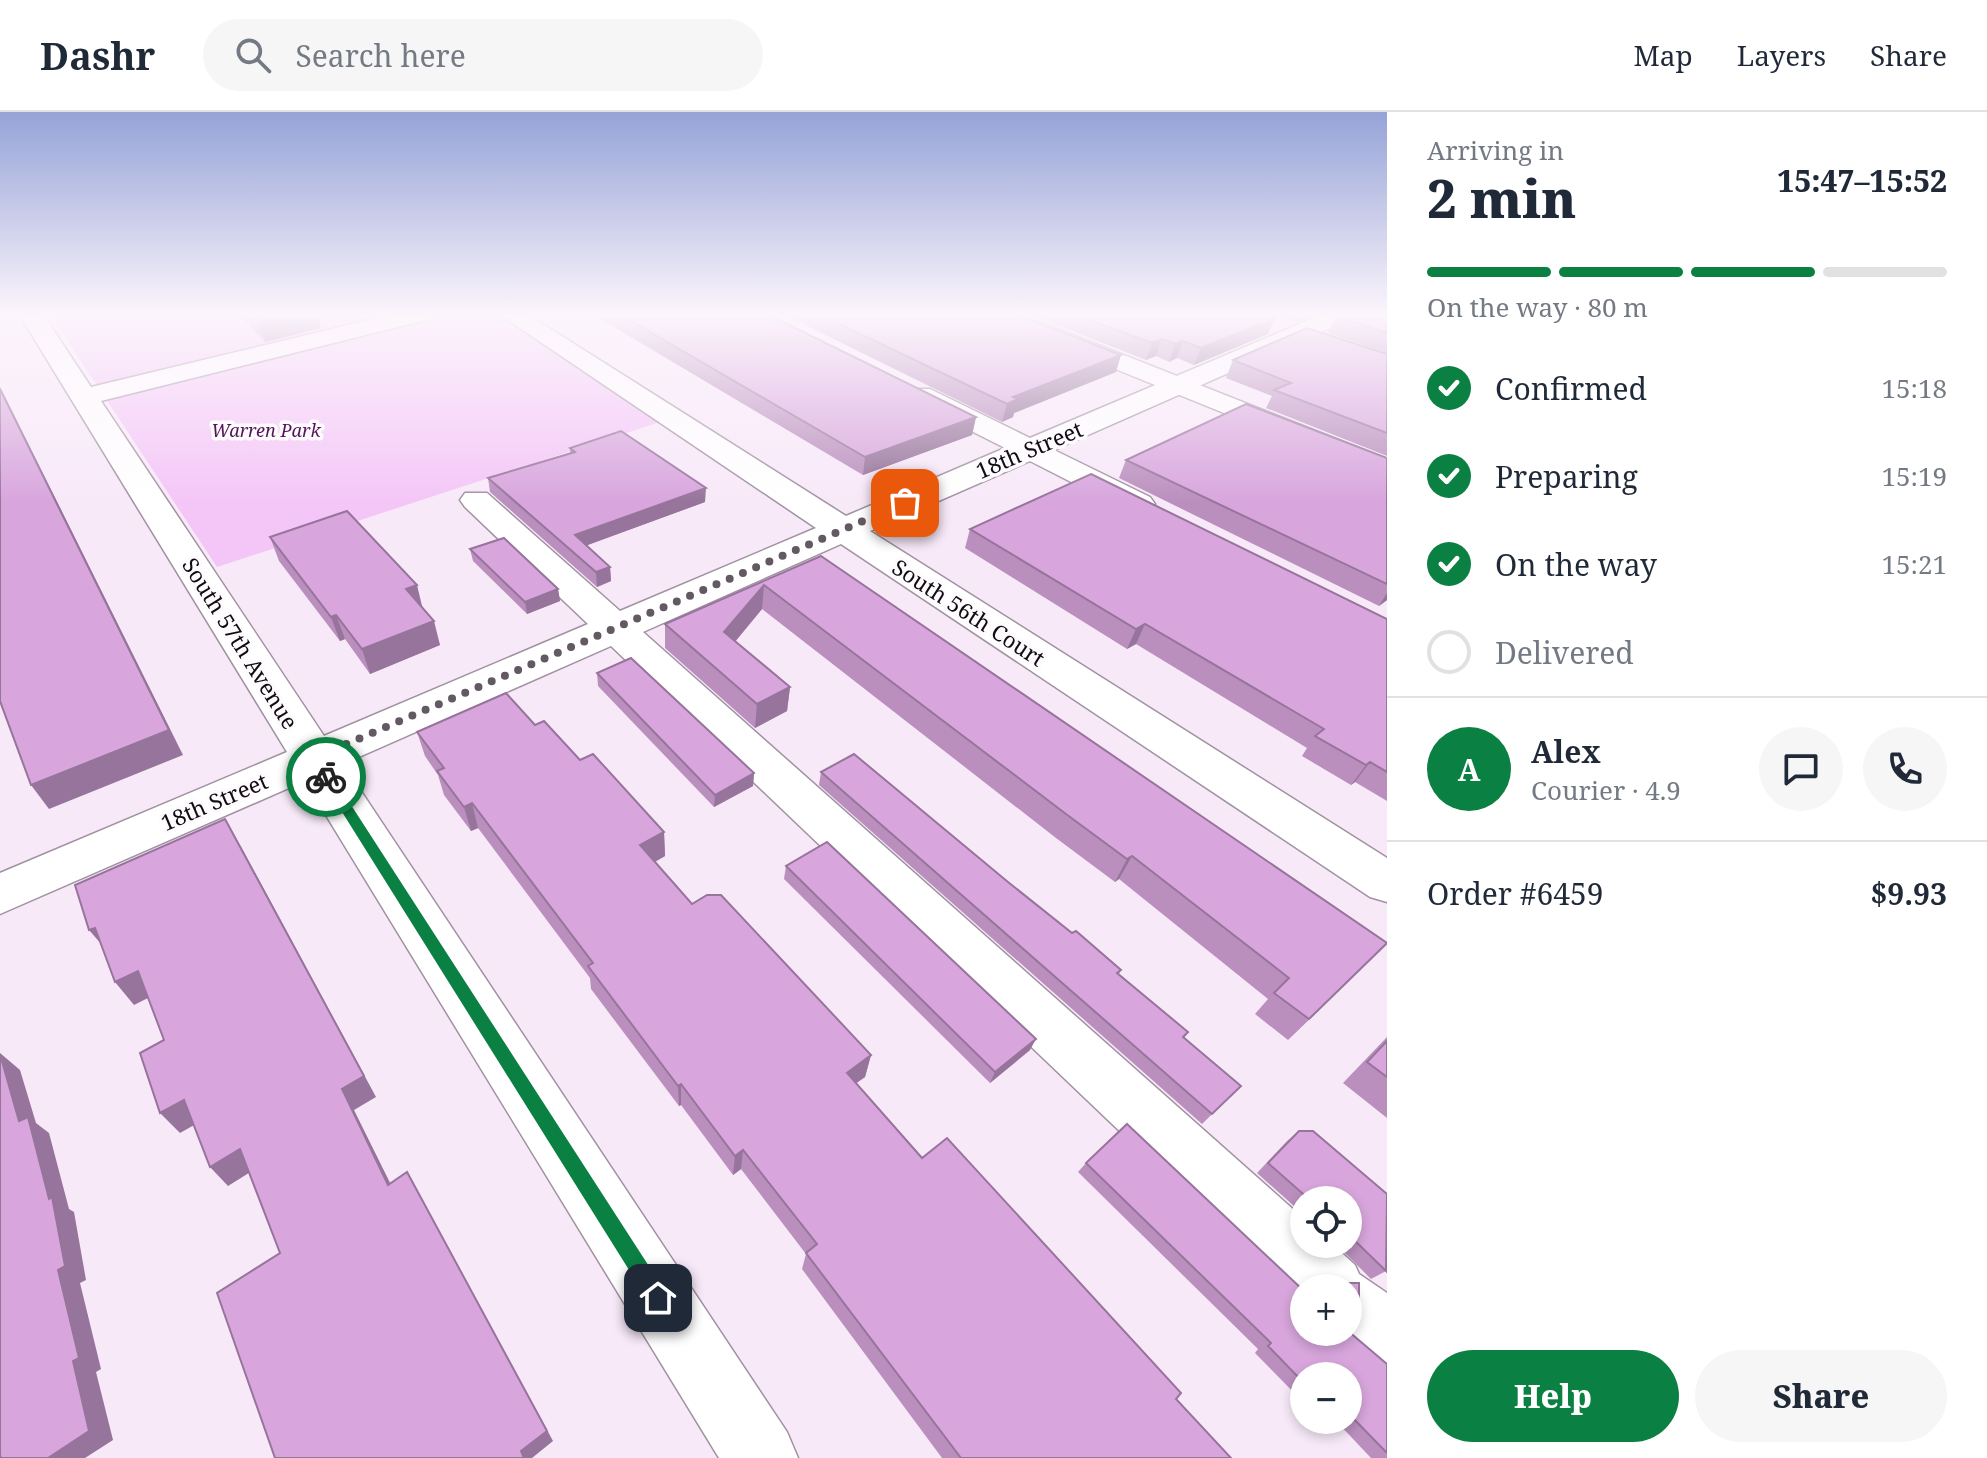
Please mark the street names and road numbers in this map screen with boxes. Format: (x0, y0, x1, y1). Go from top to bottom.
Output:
street label: 18th Street (971, 413, 1087, 485)
street label: South 56th Court (887, 551, 1051, 673)
street label: South 57th Avenue (176, 552, 306, 734)
street label: 18th Street (156, 765, 272, 837)

